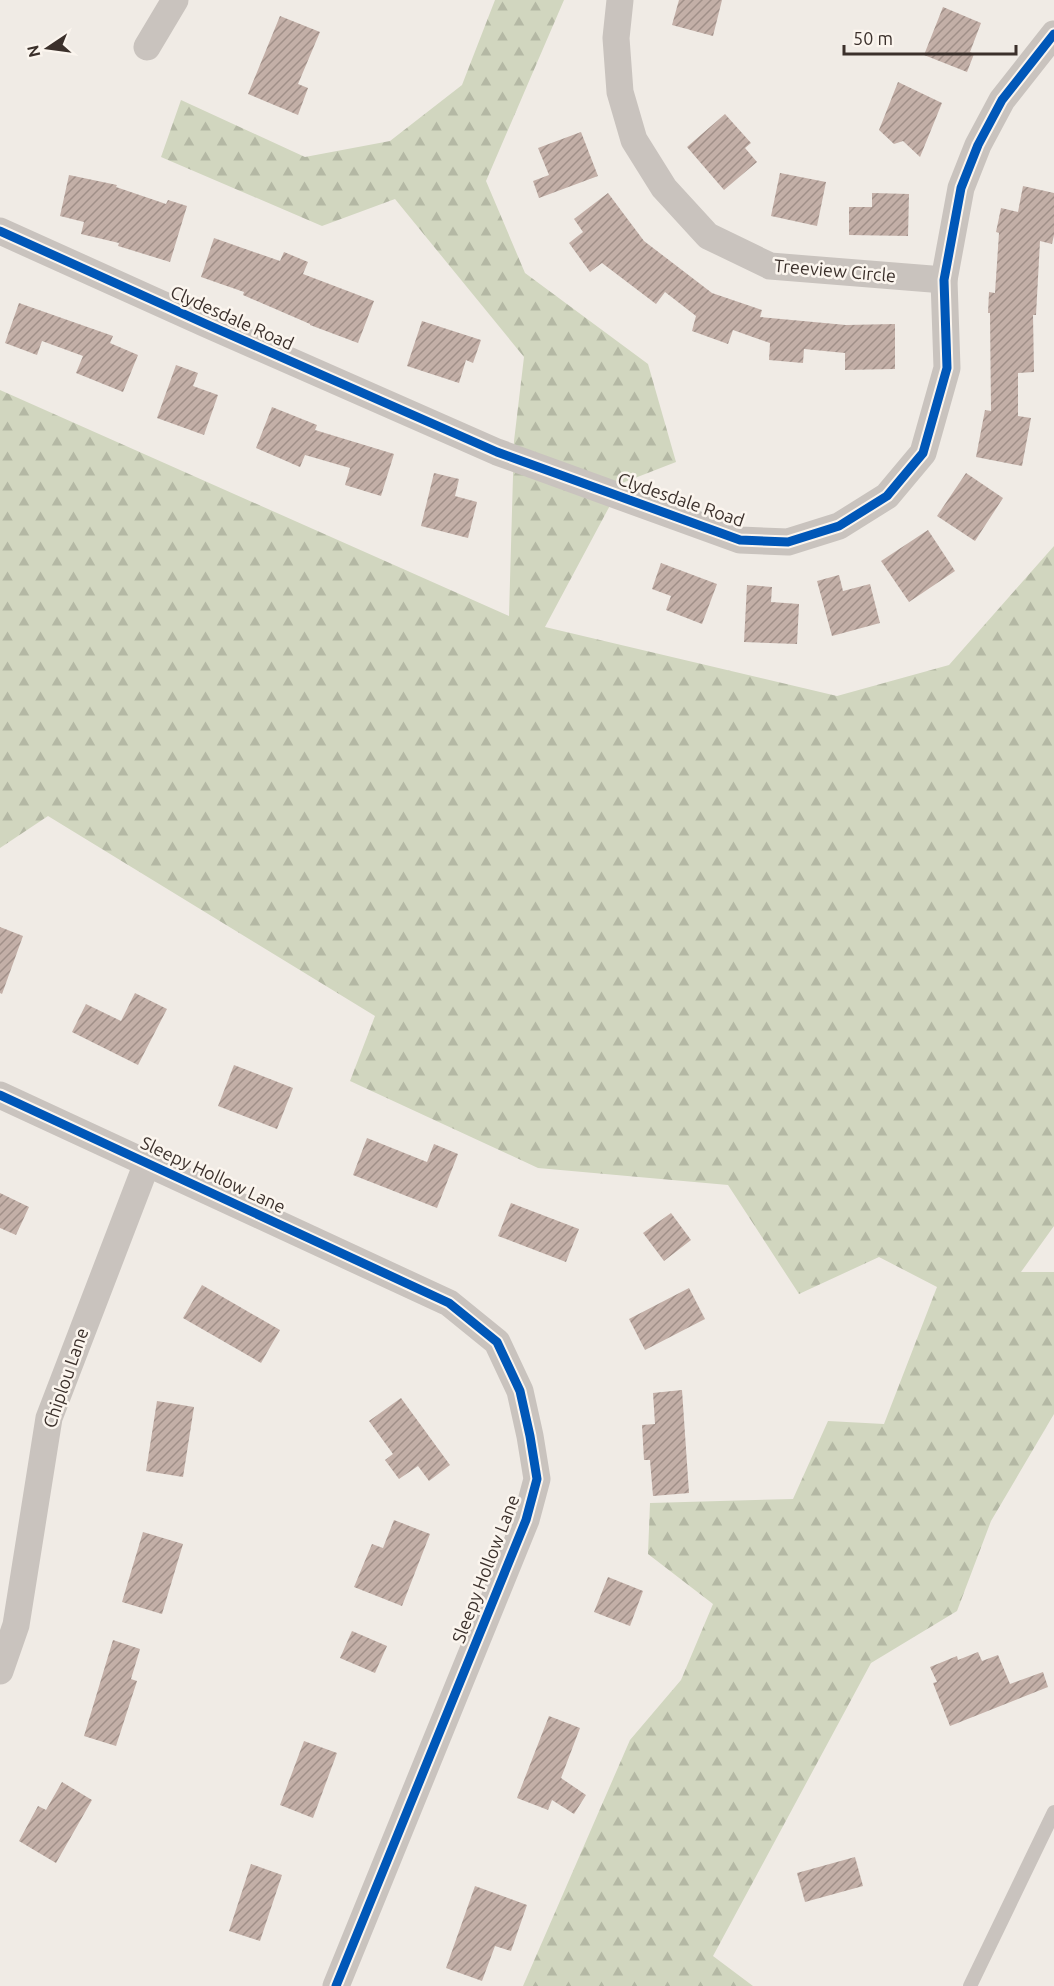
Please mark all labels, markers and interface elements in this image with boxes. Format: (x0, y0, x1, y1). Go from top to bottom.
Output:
north arrow (18, 18, 78, 78)
scale bar (844, 18, 1016, 56)
text: 50 m (853, 28, 893, 48)
text: N (23, 44, 43, 59)
street label: Treeview Circle (773, 255, 897, 285)
street label: Clydesdale Road (168, 281, 297, 353)
street label: Clydesdale Road (615, 468, 747, 530)
street label: Sleepy Hollow Lane (138, 1132, 289, 1216)
street label: Chiplou Lane (39, 1325, 92, 1430)
street label: Sleepy Hollow Lane (448, 1492, 523, 1646)

